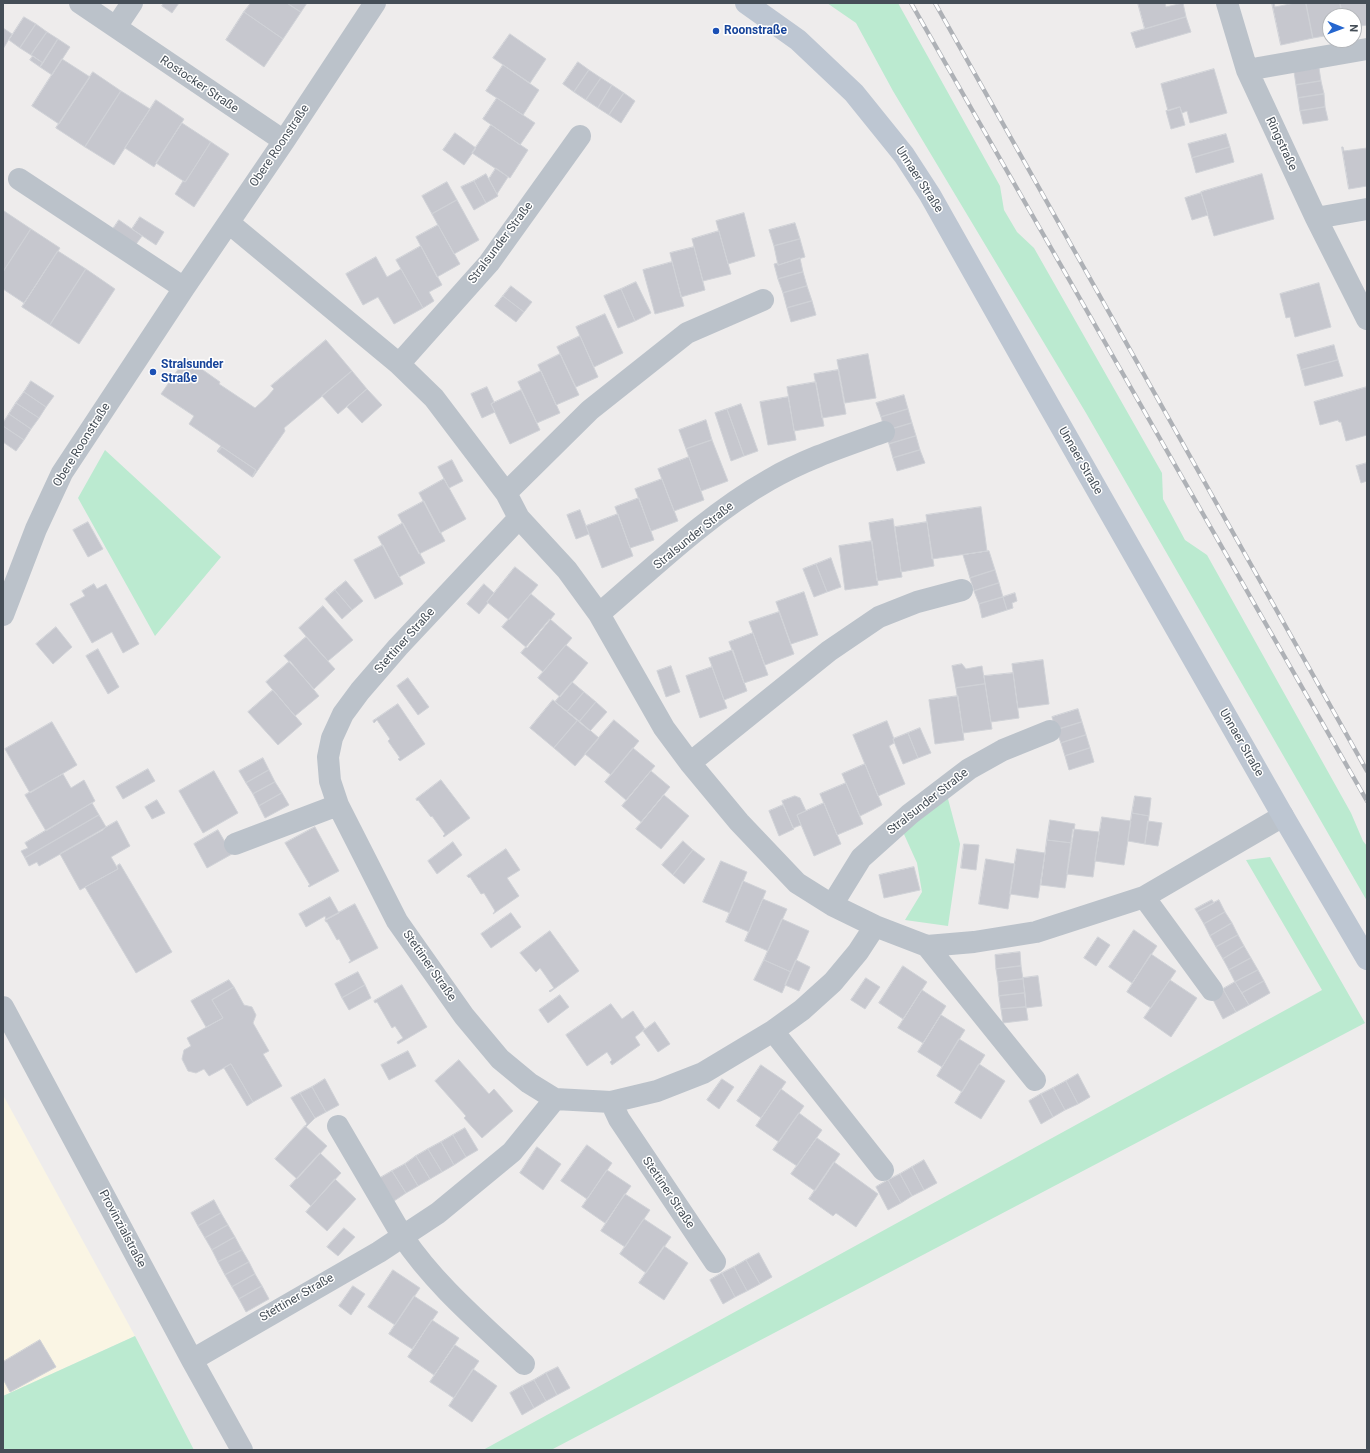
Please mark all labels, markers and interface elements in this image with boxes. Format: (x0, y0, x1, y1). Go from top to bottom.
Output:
north arrow (1322, 8, 1362, 48)
place label: Roonstraße (724, 24, 787, 38)
text: N (1347, 24, 1360, 32)
marker: Roonstraße (711, 26, 721, 36)
street label: Rostocker Straße (157, 53, 241, 117)
street label: Obere Roonstraße (247, 102, 313, 190)
street label: Ringstraße (1262, 115, 1300, 173)
street label: Unnaer Straße (892, 144, 946, 216)
street label: Stralsunder Straße (466, 199, 536, 287)
place label: Stralsunder Straße (161, 358, 223, 386)
marker: Stralsunder Straße (148, 367, 158, 377)
street label: Obere Roonstraße (50, 400, 114, 490)
street label: Unnaer Straße (1055, 425, 1105, 497)
street label: Stralsunder Straße (651, 499, 737, 573)
street label: Stettiner Straße (372, 605, 438, 677)
street label: Unnaer Straße (1216, 707, 1266, 779)
street label: Stralsunder Straße (885, 766, 971, 838)
street label: Stettiner Straße (399, 928, 459, 1004)
street label: Stettiner Straße (639, 1155, 697, 1231)
street label: Provinzialstraße (95, 1188, 149, 1270)
street label: Stettiner Straße (257, 1271, 337, 1325)

